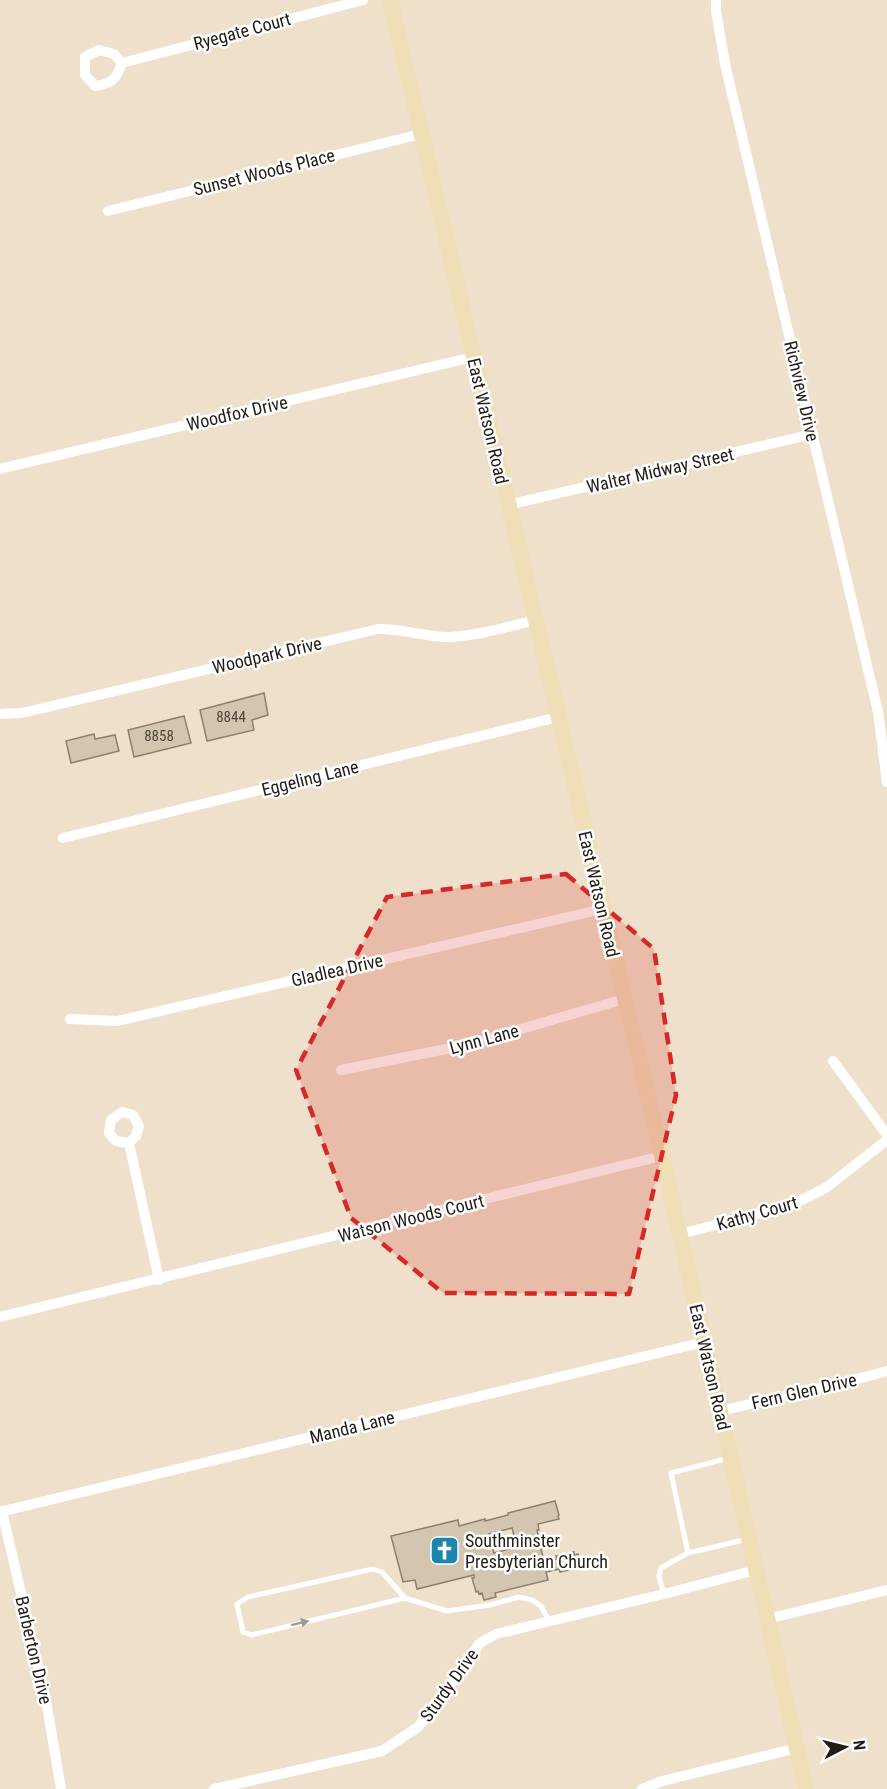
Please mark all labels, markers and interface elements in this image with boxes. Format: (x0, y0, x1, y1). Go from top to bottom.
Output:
street label: Ryegate Court (191, 8, 293, 54)
street label: Sunset Woods Place (191, 144, 337, 200)
street label: Richview Drive (780, 339, 824, 443)
street label: East Watson Road (463, 356, 513, 486)
street label: Woodfox Drive (184, 391, 290, 435)
street label: Walter Midway Street (584, 443, 736, 497)
street label: Woodpark Drive (210, 632, 324, 678)
house number: 8844 (216, 708, 246, 726)
house number: 8858 (144, 727, 174, 745)
street label: Eggeling Lane (259, 756, 361, 800)
street label: East Watson Road (574, 829, 624, 959)
street label: Gladlea Drive (289, 949, 385, 991)
street label: Lynn Lane (447, 1020, 521, 1058)
street label: Watson Woods Court (336, 1190, 486, 1246)
street label: Kathy Court (714, 1191, 800, 1235)
street label: East Watson Road (685, 1302, 735, 1432)
street label: Fern Glen Drive (749, 1369, 859, 1413)
street label: Manda Lane (307, 1406, 397, 1448)
place label: Southminster Presbyterian Church (465, 1530, 608, 1572)
church icon: Southminster Presbyterian Church (428, 1534, 460, 1566)
street label: Barberton Drive (11, 1594, 57, 1706)
one-way arrow (291, 1618, 309, 1628)
street label: Sturdy Drive (415, 1644, 483, 1726)
north arrow (815, 1717, 875, 1777)
text: N (849, 1739, 869, 1751)

